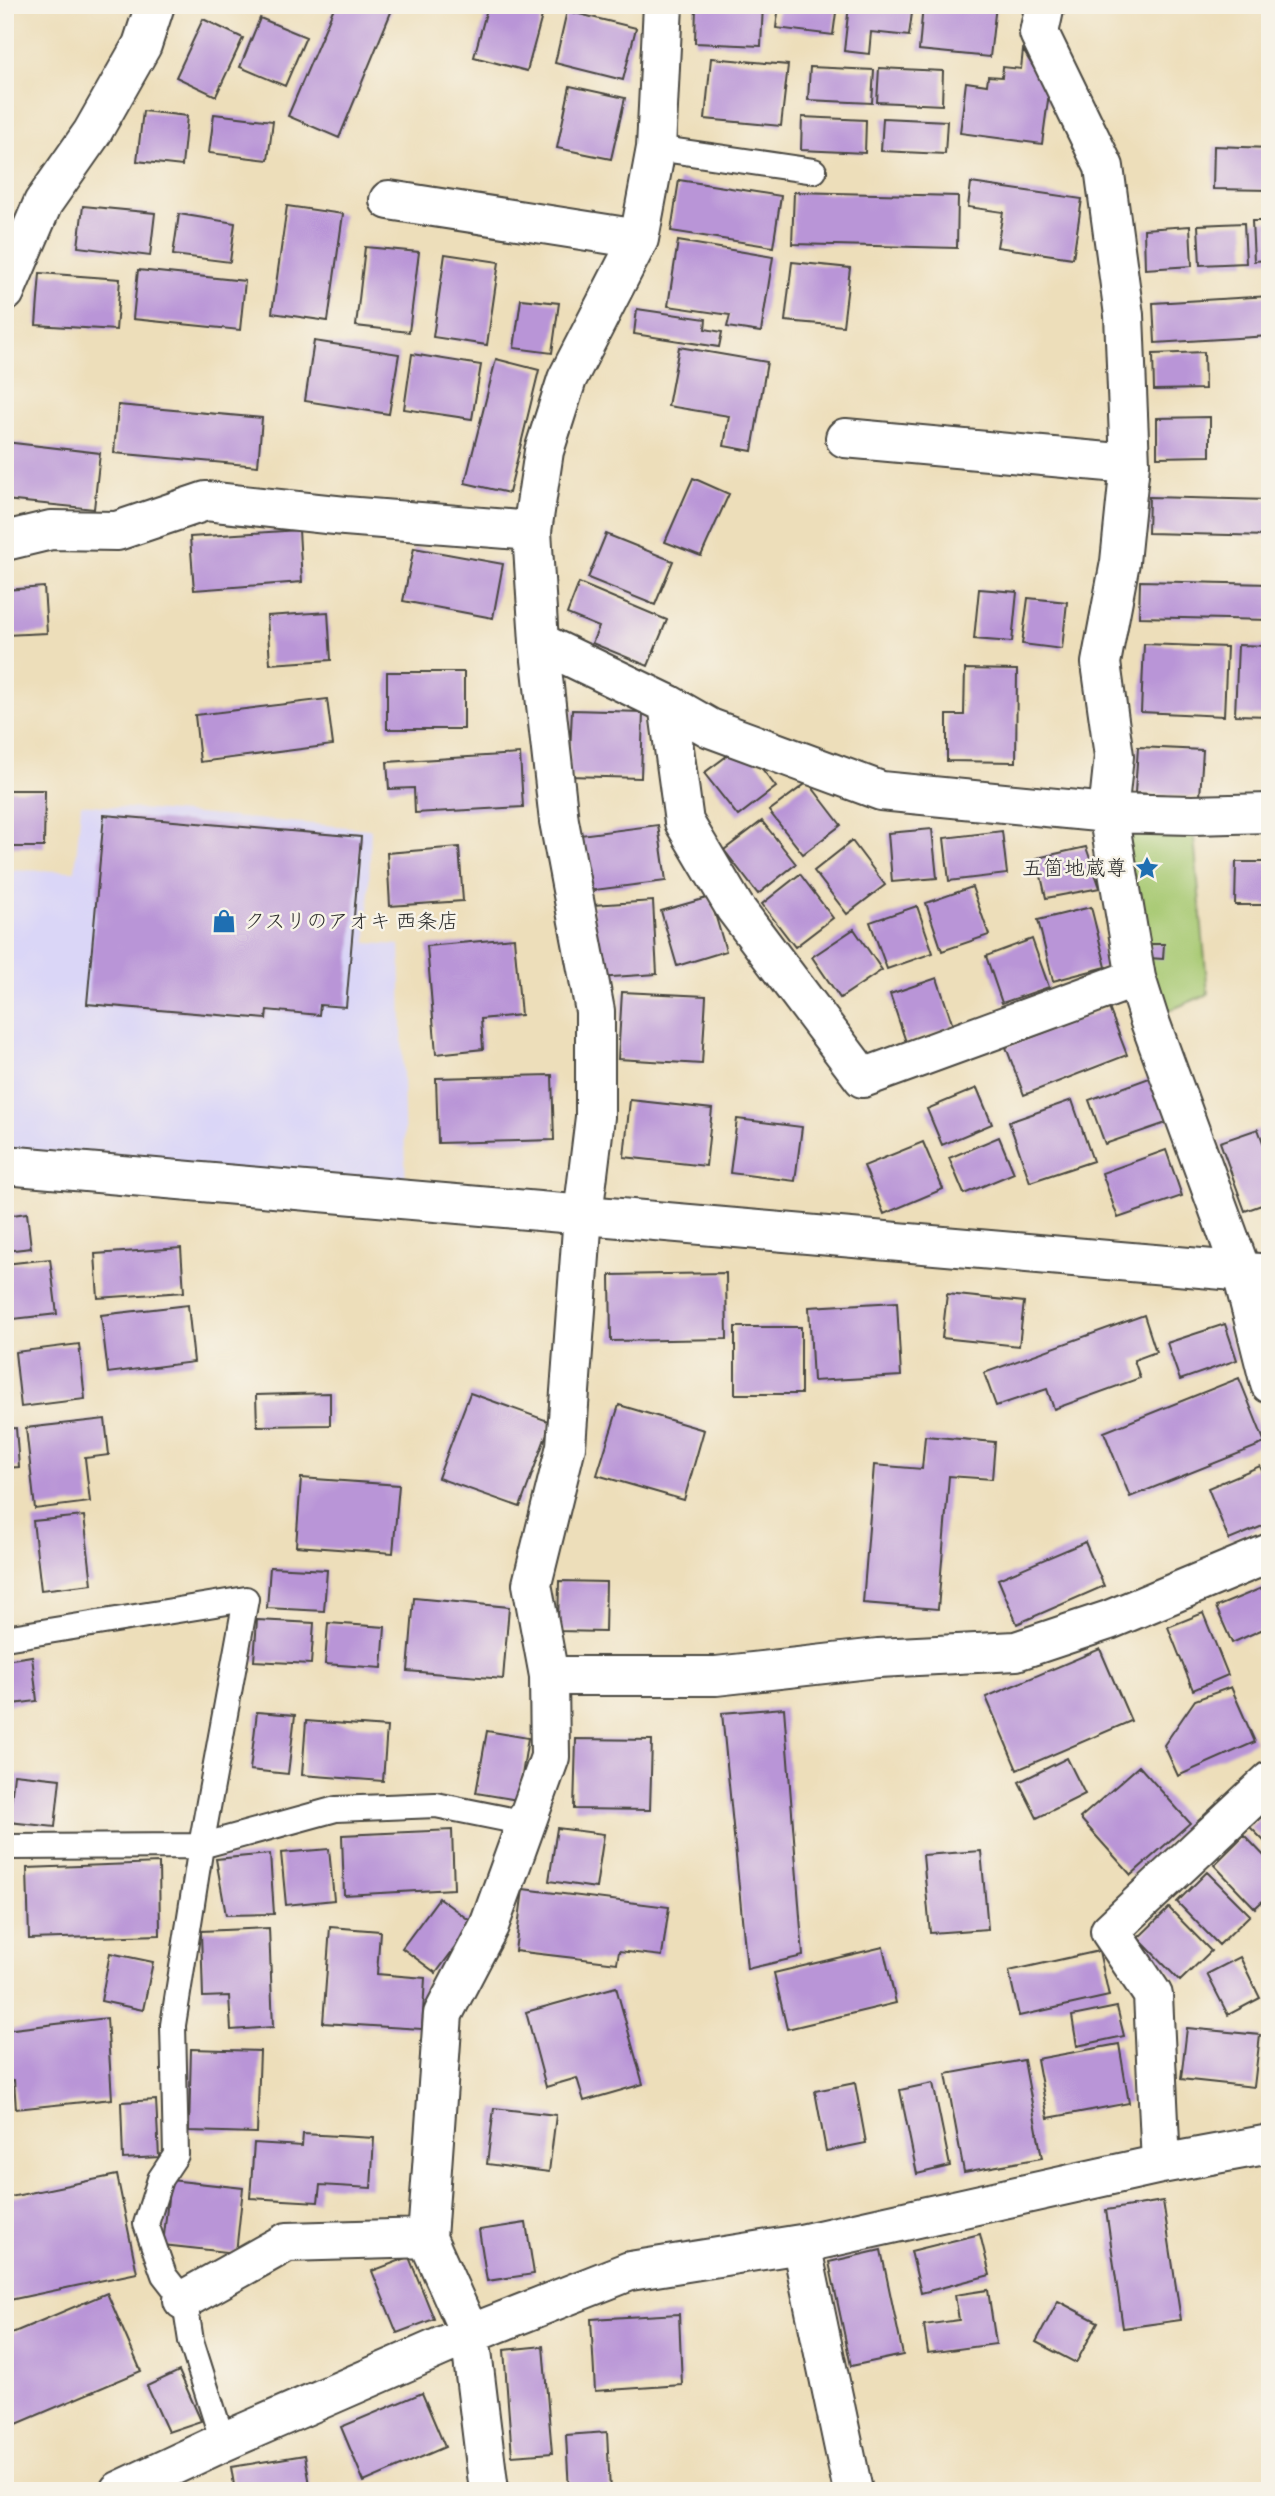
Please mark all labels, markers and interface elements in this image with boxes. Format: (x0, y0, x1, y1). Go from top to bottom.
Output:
place label: 五箇地蔵尊 (1022, 853, 1127, 882)
place icon: 五箇地蔵尊 (1133, 854, 1161, 882)
place label: クスリのアオキ 西条店 (244, 906, 458, 935)
shop icon: クスリのアオキ 西条店 (210, 907, 238, 935)

